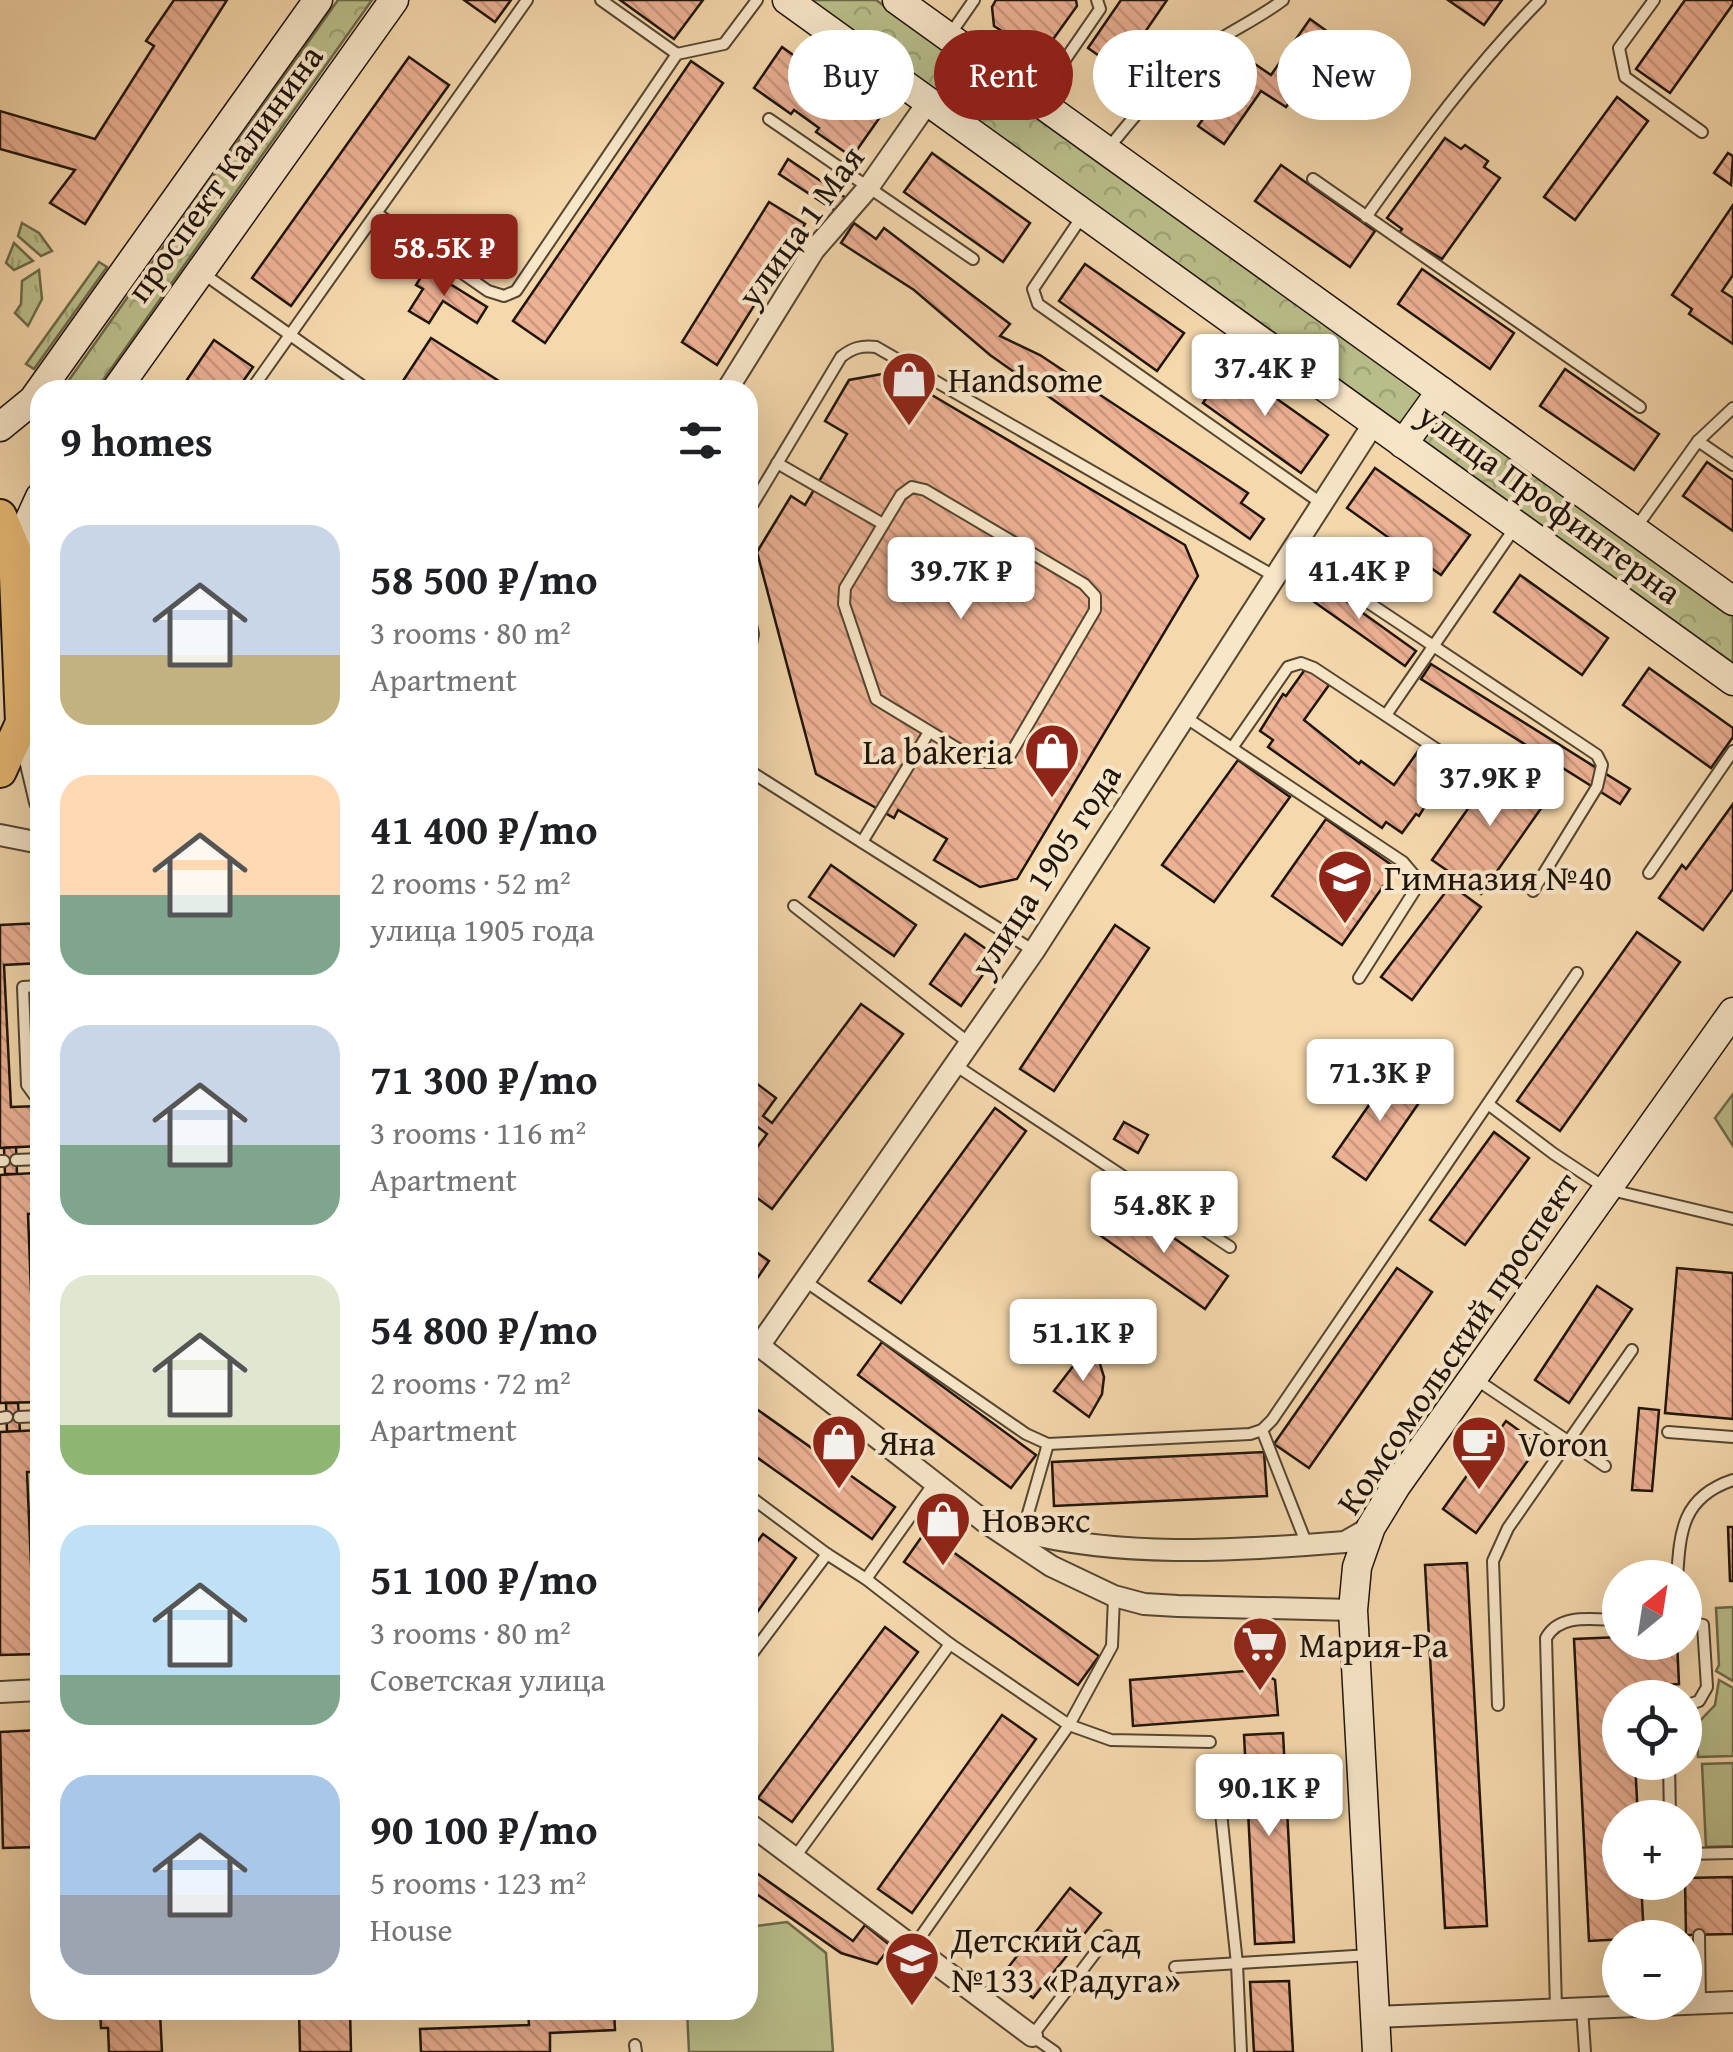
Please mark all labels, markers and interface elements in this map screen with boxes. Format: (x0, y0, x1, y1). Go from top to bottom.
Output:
chip: Buy (788, 30, 914, 120)
chip: Rent (934, 30, 1073, 120)
chip: Filters (1093, 30, 1257, 120)
chip: New (1277, 30, 1411, 120)
street label: проспект Калинина (113, 33, 335, 312)
street label: улица 1 Мая (723, 135, 876, 318)
pin: 58.5K ₽ (352, 214, 536, 299)
text: 58.5K ₽ (393, 223, 495, 270)
pin: 37.4K ₽ (1173, 334, 1357, 419)
text: 37.4K ₽ (1214, 343, 1316, 390)
shop icon: Handsome (879, 349, 939, 428)
place label: Handsome (948, 354, 1103, 405)
street label: улица Профинтерна (1407, 389, 1693, 616)
text: 9 homes (60, 410, 213, 471)
icon: filters (673, 413, 728, 468)
pin: 39.7K ₽ (869, 537, 1053, 622)
pin: 41.4K ₽ (1267, 537, 1451, 622)
text: 39.7K ₽ (910, 546, 1012, 593)
text: 41.4K ₽ (1308, 546, 1410, 593)
text: 58 500 ₽/mo (370, 548, 598, 609)
icon: home (140, 565, 260, 685)
text: 3 rooms · 80 m² (370, 609, 571, 656)
text: Apartment (370, 656, 517, 703)
shop icon: La bakeria (1022, 721, 1082, 800)
place label: La bakeria (863, 726, 1013, 777)
pin: 37.9K ₽ (1398, 744, 1582, 829)
street label: улица 1905 года (956, 753, 1133, 988)
text: 37.9K ₽ (1439, 753, 1541, 800)
text: 41 400 ₽/mo (370, 798, 598, 859)
icon: home (140, 815, 260, 935)
school or university icon: Гимназия №40 (1315, 847, 1375, 926)
place label: Гимназия №40 (1384, 852, 1612, 903)
text: 2 rooms · 52 m² (370, 859, 571, 906)
text: улица 1905 года (370, 906, 595, 953)
pin: 71.3K ₽ (1288, 1039, 1472, 1124)
text: 71 300 ₽/mo (370, 1048, 598, 1109)
text: 71.3K ₽ (1329, 1048, 1431, 1095)
icon: home (140, 1065, 260, 1185)
text: 3 rooms · 116 m² (370, 1109, 586, 1156)
text: Apartment (370, 1156, 517, 1203)
street label: Комсомольский проспект (1323, 1162, 1591, 1524)
pin: 54.8K ₽ (1072, 1171, 1256, 1256)
text: 54.8K ₽ (1113, 1180, 1215, 1227)
text: 54 800 ₽/mo (370, 1298, 598, 1359)
pin: 51.1K ₽ (991, 1299, 1175, 1384)
text: 51.1K ₽ (1032, 1308, 1134, 1355)
icon: home (140, 1315, 260, 1435)
text: 2 rooms · 72 m² (370, 1359, 571, 1406)
text: Apartment (370, 1406, 517, 1453)
shop icon: Яна (809, 1412, 869, 1491)
cafe icon: Voron (1449, 1413, 1509, 1492)
place label: Яна (877, 1417, 936, 1468)
place label: Voron (1518, 1418, 1608, 1469)
shop icon: Новэкс (913, 1489, 973, 1568)
place label: Новэкс (982, 1494, 1090, 1545)
text: 51 100 ₽/mo (370, 1548, 598, 1609)
north arrow (1602, 1560, 1702, 1660)
map controls (1602, 1560, 1702, 2020)
icon: home (140, 1565, 260, 1685)
text: 3 rooms · 80 m² (370, 1609, 571, 1656)
supermarket icon: Мария-Ра (1230, 1614, 1290, 1693)
place label: Мария-Ра (1299, 1619, 1448, 1670)
text: Советская улица (370, 1656, 606, 1703)
button: locate (1602, 1680, 1702, 1780)
pin: 90.1K ₽ (1177, 1754, 1361, 1839)
text: 90.1K ₽ (1218, 1763, 1320, 1810)
text: 90 100 ₽/mo (370, 1798, 598, 1859)
button: + (1602, 1800, 1702, 1900)
icon: home (140, 1815, 260, 1935)
text: 5 rooms · 123 m² (370, 1859, 586, 1906)
text: House (370, 1906, 453, 1953)
place label: Детский сад №133 «Радуга» (950, 1914, 1181, 2005)
button: − (1602, 1920, 1702, 2020)
school or university icon: Детский сад №133 «Радуга» (882, 1929, 942, 2008)

